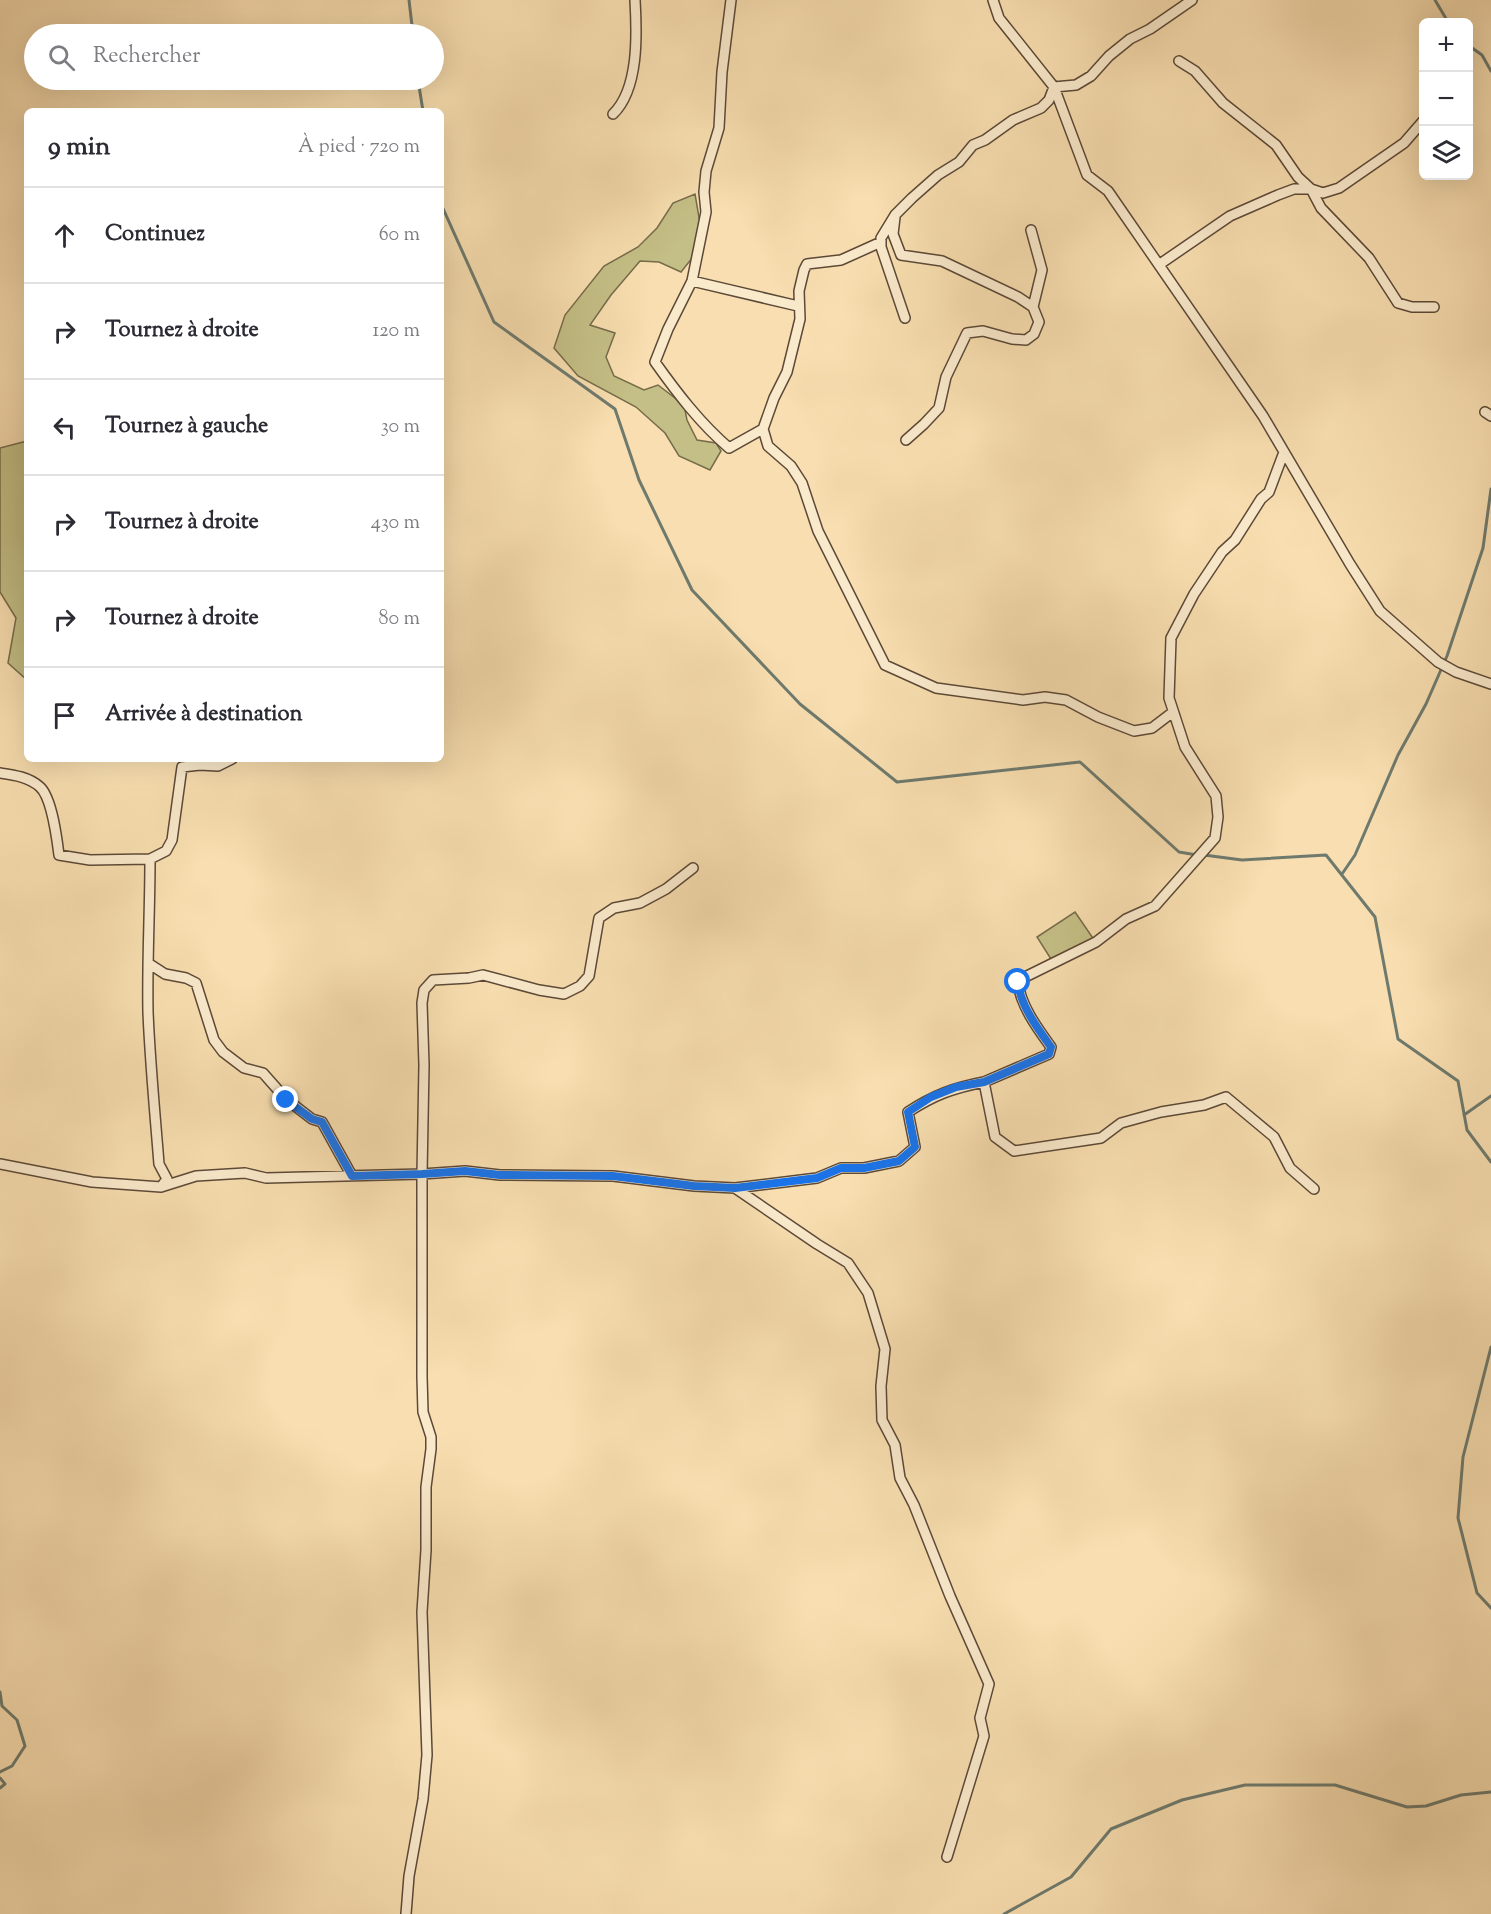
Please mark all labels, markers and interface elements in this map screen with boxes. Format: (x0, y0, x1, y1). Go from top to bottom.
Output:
map controls (1419, 18, 1473, 180)
button: + (1419, 18, 1473, 72)
search box (24, 24, 444, 90)
icon: search (45, 41, 78, 74)
text: Rechercher (93, 41, 200, 73)
button: − (1419, 72, 1473, 126)
button: layers (1419, 126, 1473, 180)
text: 9 min (48, 129, 110, 166)
text: À pied · 720 m (298, 133, 420, 162)
icon: ahead (48, 219, 81, 252)
text: Continuez (105, 219, 205, 251)
text: 60 m (379, 221, 420, 250)
icon: right (48, 315, 81, 348)
text: Tournez à droite (105, 315, 259, 347)
text: 120 m (372, 317, 420, 346)
icon: left (48, 411, 81, 444)
text: Tournez à gauche (105, 411, 268, 443)
text: 30 m (381, 413, 420, 442)
icon: right (48, 507, 81, 540)
text: Tournez à droite (105, 507, 259, 539)
text: 430 m (371, 509, 420, 538)
icon: right (48, 603, 81, 636)
text: Tournez à droite (105, 603, 259, 635)
text: 80 m (379, 605, 420, 634)
icon: arrive (48, 699, 81, 732)
text: Arrivée à destination (105, 699, 302, 731)
route start (1004, 968, 1030, 994)
route end (272, 1086, 298, 1112)

